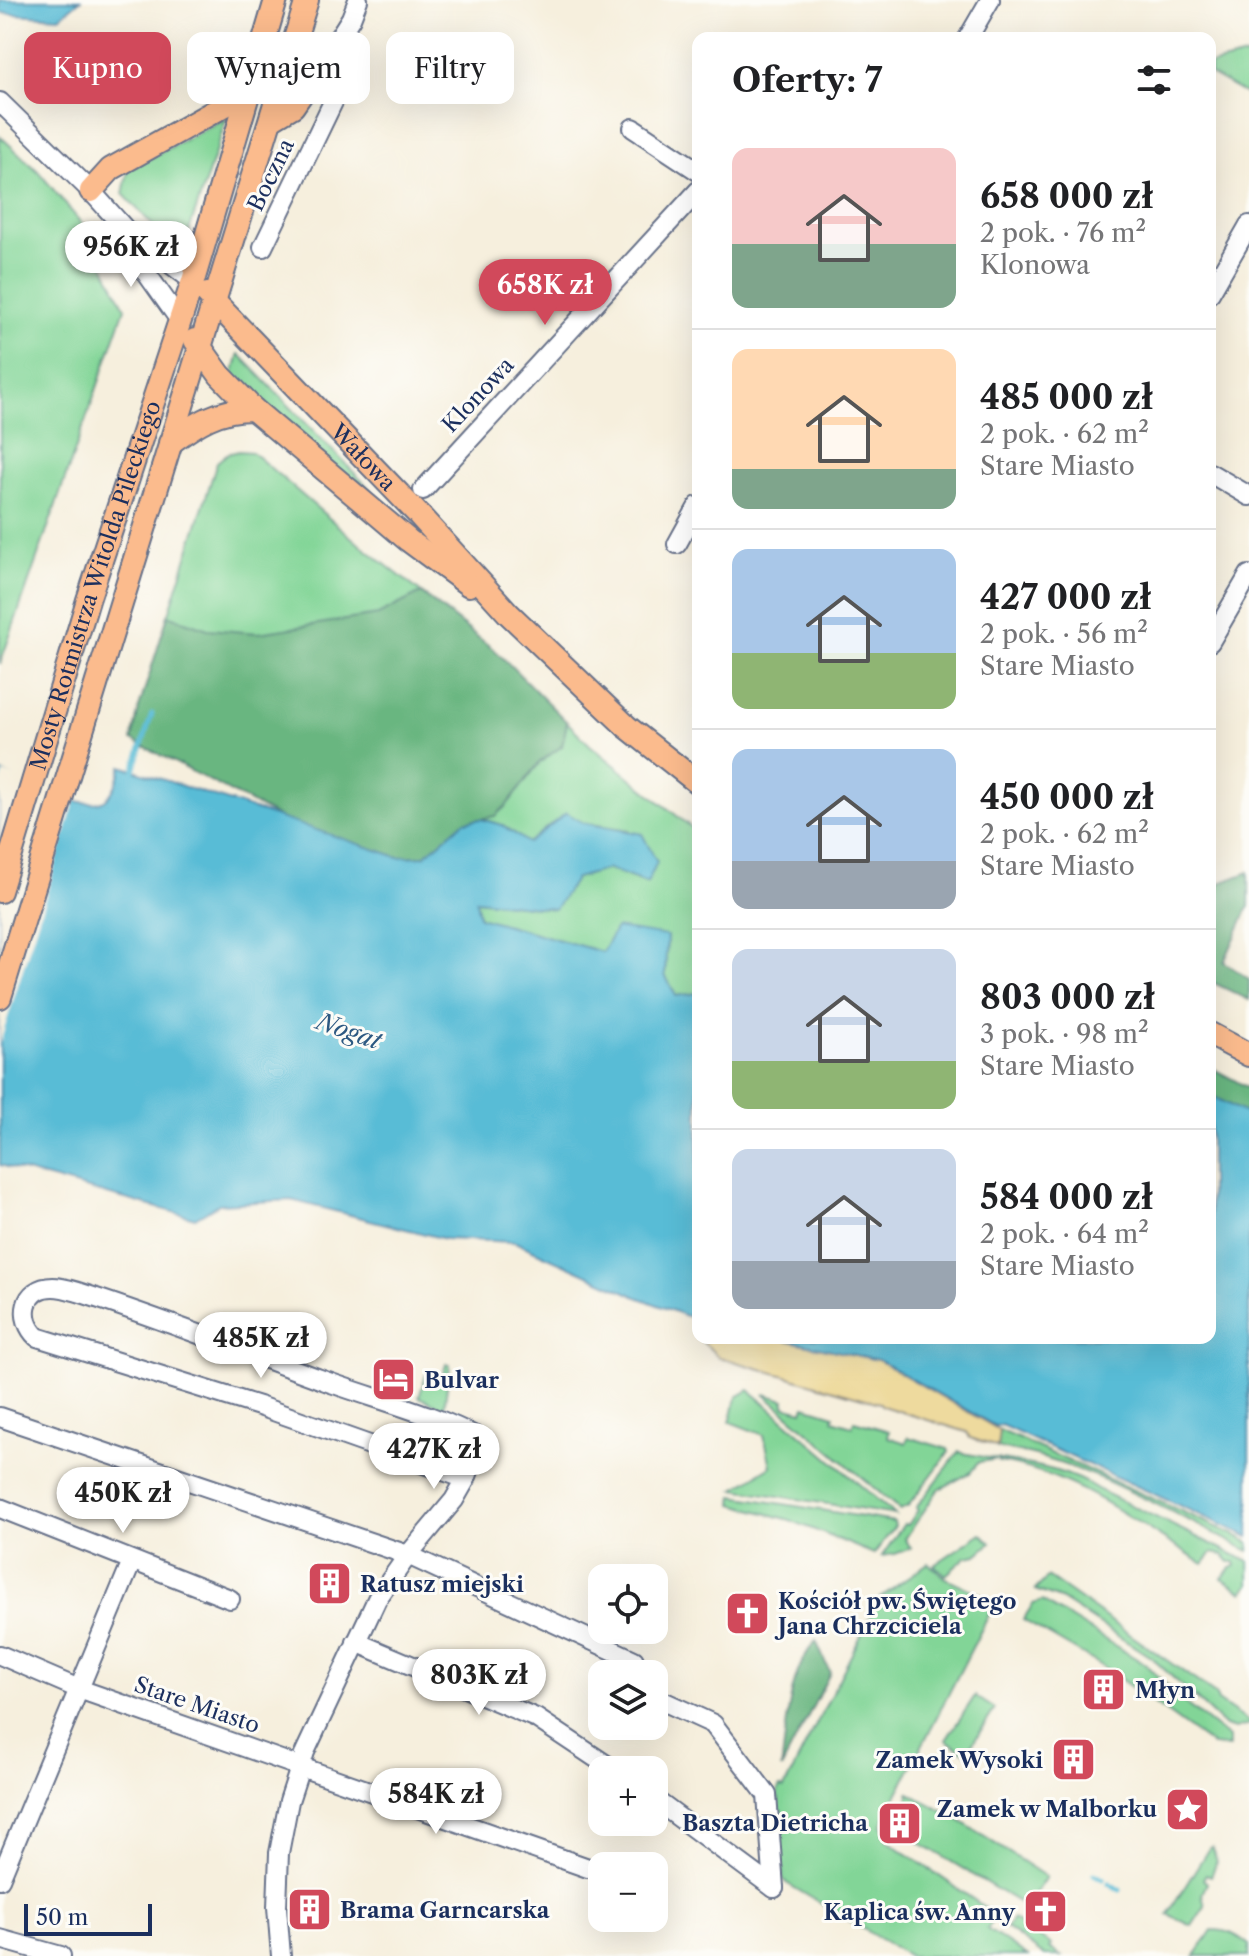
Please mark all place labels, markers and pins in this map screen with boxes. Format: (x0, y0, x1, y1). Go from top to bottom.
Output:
pin: 956K zł (57, 221, 205, 289)
pin: 658K zł (471, 259, 619, 327)
pin: 485K zł (187, 1312, 335, 1380)
hotel icon: Bulvar (369, 1356, 417, 1404)
place label: Bulvar (424, 1367, 499, 1394)
pin: 427K zł (360, 1423, 508, 1491)
pin: 450K zł (49, 1467, 197, 1535)
building icon: Ratusz miejski (305, 1560, 353, 1608)
place label: Ratusz miejski (360, 1571, 524, 1598)
place label: Kościół pw. Świętego Jana Chrzciciela (774, 1587, 1017, 1640)
church icon: Kościół pw. Świętego Jana Chrzciciela (723, 1590, 771, 1638)
pin: 803K zł (405, 1649, 553, 1717)
building icon: Młyn (1080, 1666, 1128, 1714)
place label: Młyn (1135, 1677, 1195, 1704)
building icon: Zamek Wysoki (1050, 1736, 1098, 1784)
place label: Zamek Wysoki (875, 1747, 1043, 1774)
pin: 584K zł (362, 1768, 510, 1836)
place icon: Zamek w Malborku (1164, 1785, 1212, 1833)
place label: Zamek w Malborku (937, 1796, 1157, 1823)
building icon: Baszta Dietricha (875, 1799, 923, 1847)
place label: Baszta Dietricha (682, 1810, 868, 1837)
building icon: Brama Garncarska (285, 1886, 333, 1934)
church icon: Kaplica św. Anny (1022, 1888, 1070, 1936)
place label: Brama Garncarska (340, 1897, 550, 1924)
place label: Kaplica św. Anny (823, 1899, 1015, 1926)

